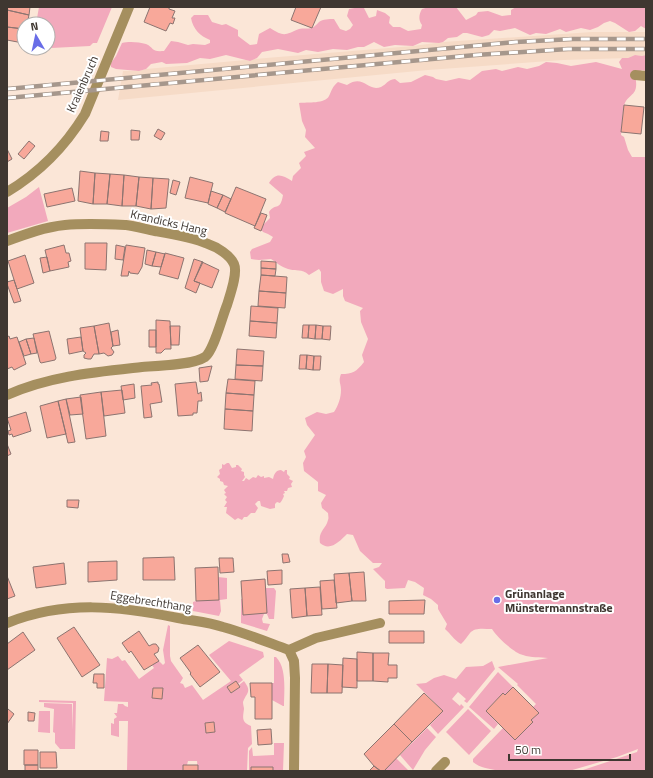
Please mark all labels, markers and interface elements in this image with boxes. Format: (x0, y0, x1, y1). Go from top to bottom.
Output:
north arrow (16, 16, 56, 56)
text: N (29, 18, 39, 35)
street label: Kraienbruch (61, 52, 103, 116)
street label: Krandicks Hang (129, 204, 209, 240)
place label: Grünanlage Münstermannstraße (505, 584, 613, 617)
street label: Eggebrechthang (109, 585, 193, 617)
marker: Grünanlage Münstermannstraße (492, 595, 502, 605)
scale bar (509, 736, 630, 762)
text: 50 m (515, 740, 541, 759)

